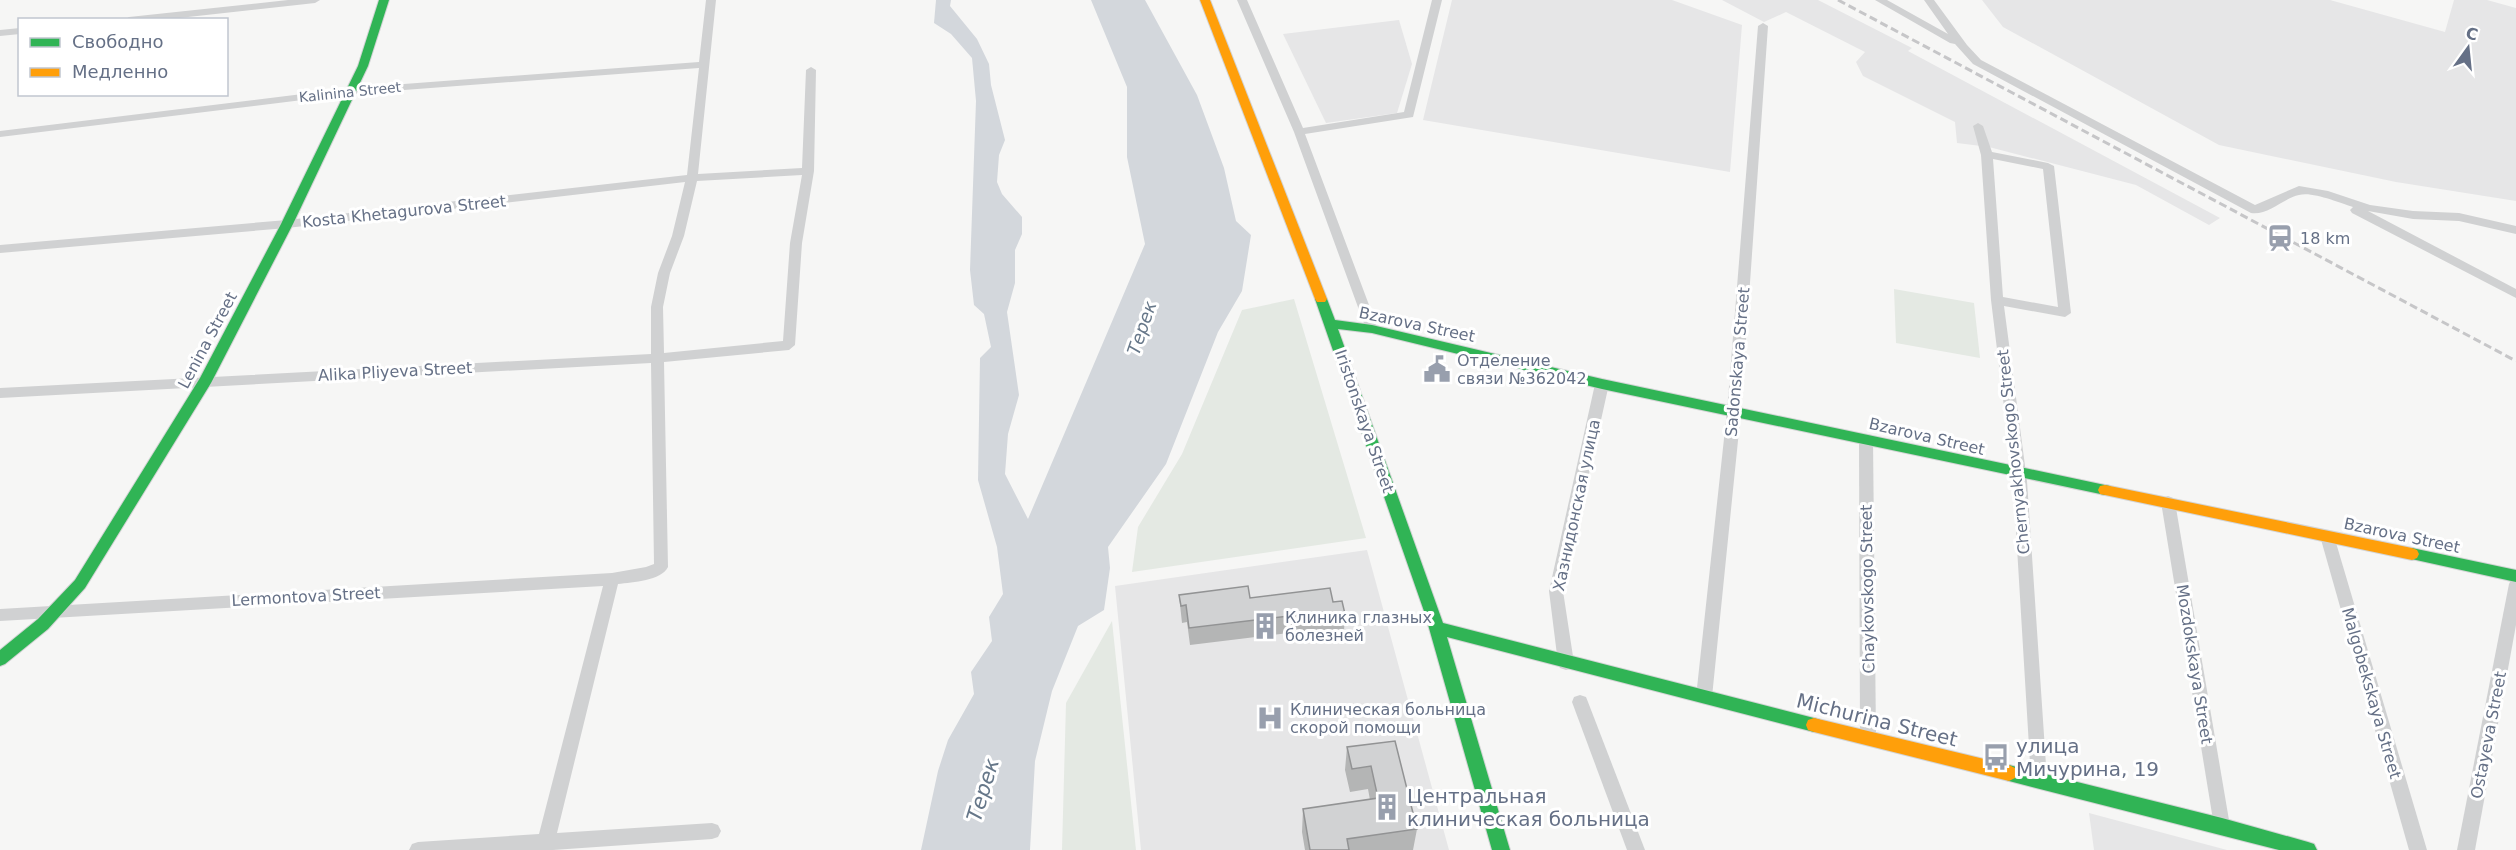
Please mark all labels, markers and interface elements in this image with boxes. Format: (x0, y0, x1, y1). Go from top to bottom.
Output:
legend (18, 18, 228, 96)
north arrow (2438, 18, 2498, 78)
text: С (2464, 23, 2480, 45)
text: Свободно (72, 31, 164, 52)
text: Медленно (72, 61, 168, 82)
street label: Kalinina Street (298, 79, 402, 105)
street label: Kosta Khetagurova Street (301, 191, 507, 232)
station icon: 18 km (2265, 223, 2295, 253)
place label: 18 km (2300, 229, 2350, 248)
street label: Sadonskaya Street (1721, 286, 1754, 438)
street label: Lenina Street (174, 289, 241, 392)
water label: Терек (1123, 298, 1161, 357)
street label: Bzarova Street (1357, 303, 1477, 346)
street label: Iristonskaya Street (1331, 347, 1398, 495)
street label: Chernyakhovskogo Street (1993, 349, 2034, 555)
place label: Отделение связи №362042 (1457, 351, 1587, 388)
public building icon: Отделение связи №362042 (1422, 354, 1452, 384)
street label: Alika Pliyeva Street (317, 358, 473, 385)
street label: Bzarova Street (1867, 414, 1987, 459)
street label: Хазнидонская улица (1549, 417, 1604, 593)
street label: Chaykovskogo Street (1857, 504, 1878, 674)
street label: Bzarova Street (2342, 514, 2462, 557)
street label: Lermontova Street (231, 583, 381, 610)
street label: Mozdokskaya Street (2173, 583, 2217, 745)
street label: Malgobekskaya Street (2338, 605, 2405, 781)
place label: Клиника глазных болезней (1285, 608, 1432, 645)
building icon: Клиника глазных болезней (1250, 611, 1280, 641)
street label: Ostayeva Street (2467, 670, 2510, 800)
street label: Michurina Street (1794, 688, 1960, 752)
place label: Клиническая больница скорой помощи (1290, 700, 1486, 737)
hospital icon: Клиническая больница скорой помощи (1255, 703, 1285, 733)
place label: улица Мичурина, 19 (2016, 734, 2159, 781)
bus stop icon: улица Мичурина, 19 (1981, 742, 2011, 772)
water label: Терек (962, 755, 1004, 824)
place label: Центральная клиническая больница (1407, 784, 1650, 831)
building icon: Центральная клиническая больница (1372, 792, 1402, 822)

